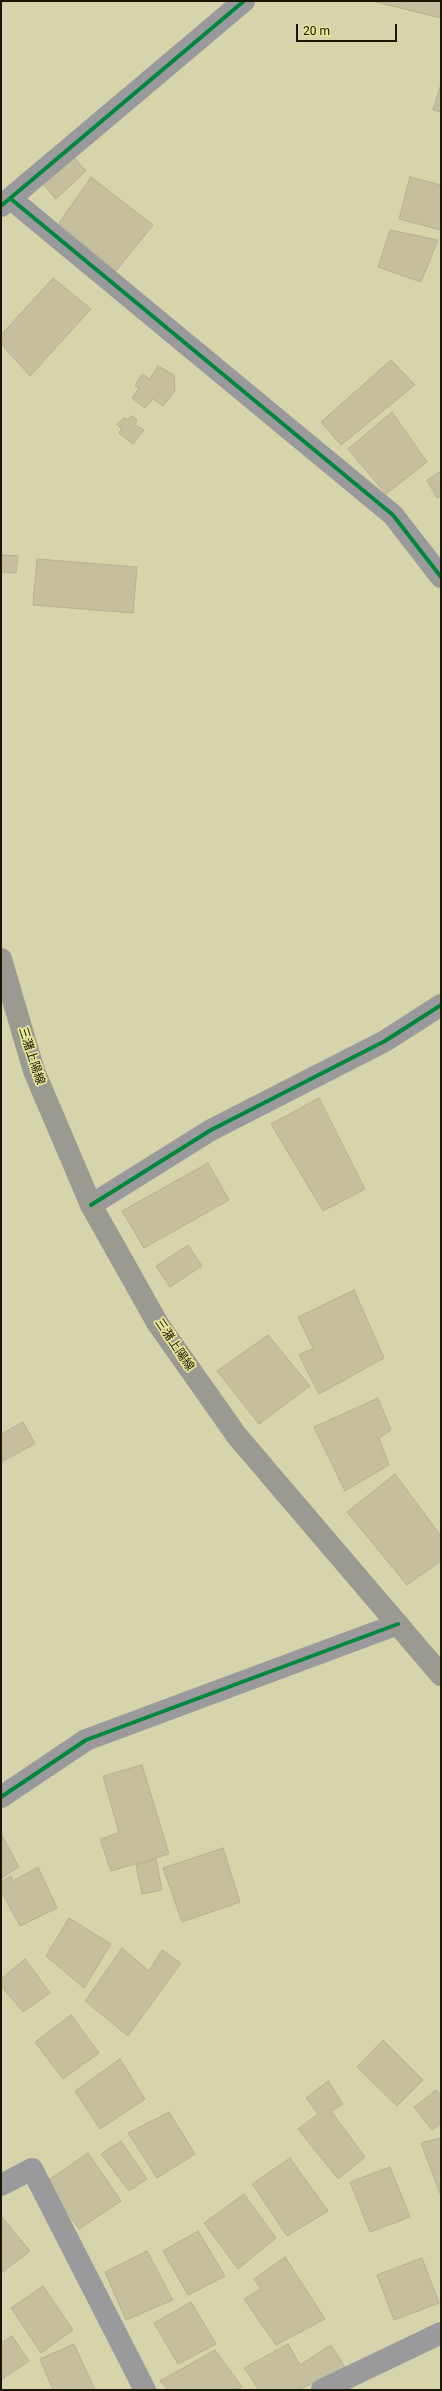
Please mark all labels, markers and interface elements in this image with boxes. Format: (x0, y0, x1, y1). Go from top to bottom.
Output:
scale bar (298, 16, 399, 42)
text: 20 m (303, 24, 330, 38)
street label: 三潴上陽線 (15, 1025, 47, 1087)
street label: 三潴上陽線 (151, 1316, 197, 1374)

